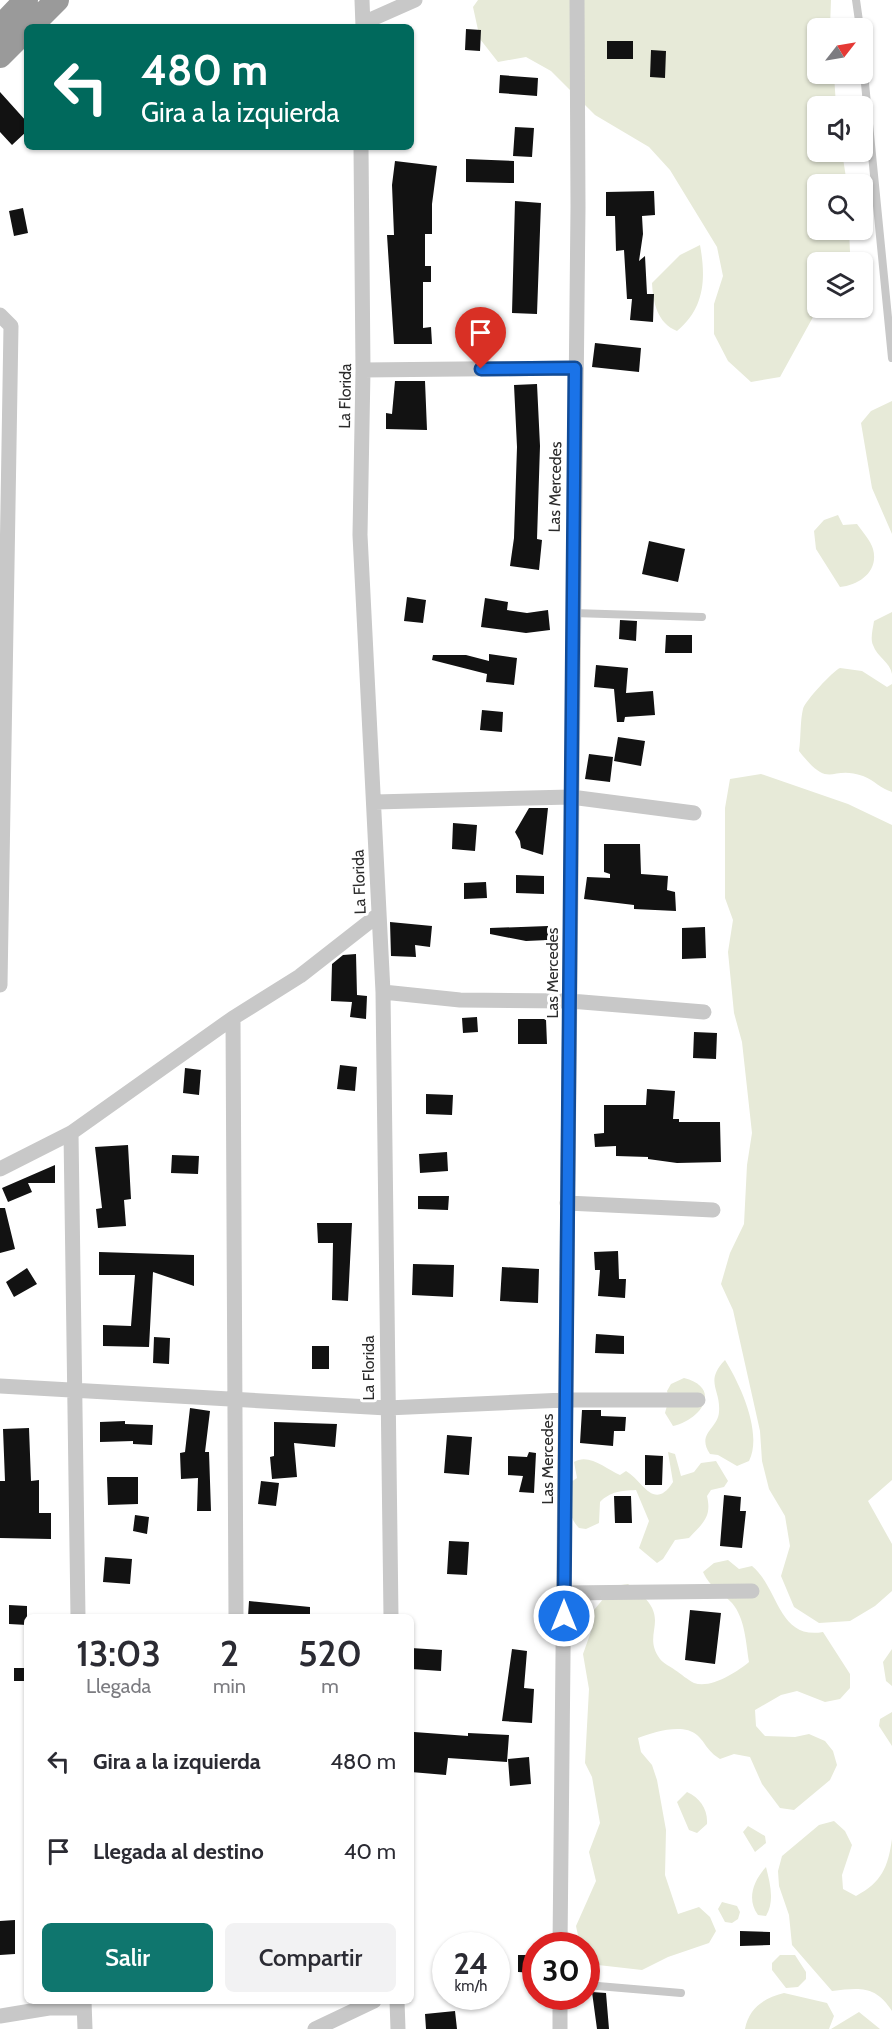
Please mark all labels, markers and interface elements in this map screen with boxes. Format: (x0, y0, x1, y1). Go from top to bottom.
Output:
north arrow (807, 18, 873, 84)
map controls (807, 18, 873, 318)
text: 480 m (141, 44, 268, 96)
icon: left (42, 48, 120, 126)
text: Gira a la izquierda (141, 96, 340, 129)
button: sound (807, 96, 873, 162)
button: search (807, 174, 873, 240)
button: layers (807, 252, 873, 318)
pin (455, 307, 506, 369)
icon: arrive (464, 316, 497, 349)
street label: La Florida (335, 363, 355, 429)
street label: Las Mercedes (545, 441, 565, 533)
street label: La Florida (348, 849, 370, 915)
street label: Las Mercedes (543, 927, 562, 1018)
street label: La Florida (359, 1335, 378, 1401)
street label: Las Mercedes (538, 1413, 557, 1504)
position arrow (532, 1584, 596, 1648)
text: 13:03 (76, 1631, 161, 1675)
text: 2 (220, 1631, 239, 1675)
text: 520 (298, 1631, 362, 1675)
text: Llegada (86, 1674, 151, 1698)
text: min (213, 1674, 246, 1698)
text: m (321, 1674, 339, 1698)
icon: left (42, 1745, 75, 1778)
text: Gira a la izquierda (93, 1748, 261, 1775)
text: 480 m (330, 1748, 396, 1775)
icon: arrive (42, 1835, 75, 1868)
text: Llegada al destino (93, 1838, 264, 1865)
text: 40 m (344, 1838, 396, 1865)
button: Salir (42, 1923, 213, 1992)
button: Compartir (225, 1923, 396, 1992)
speed limit sign: 30 (522, 1932, 600, 2010)
text: 24 (454, 1945, 488, 1982)
text: km/h (455, 1977, 487, 1995)

